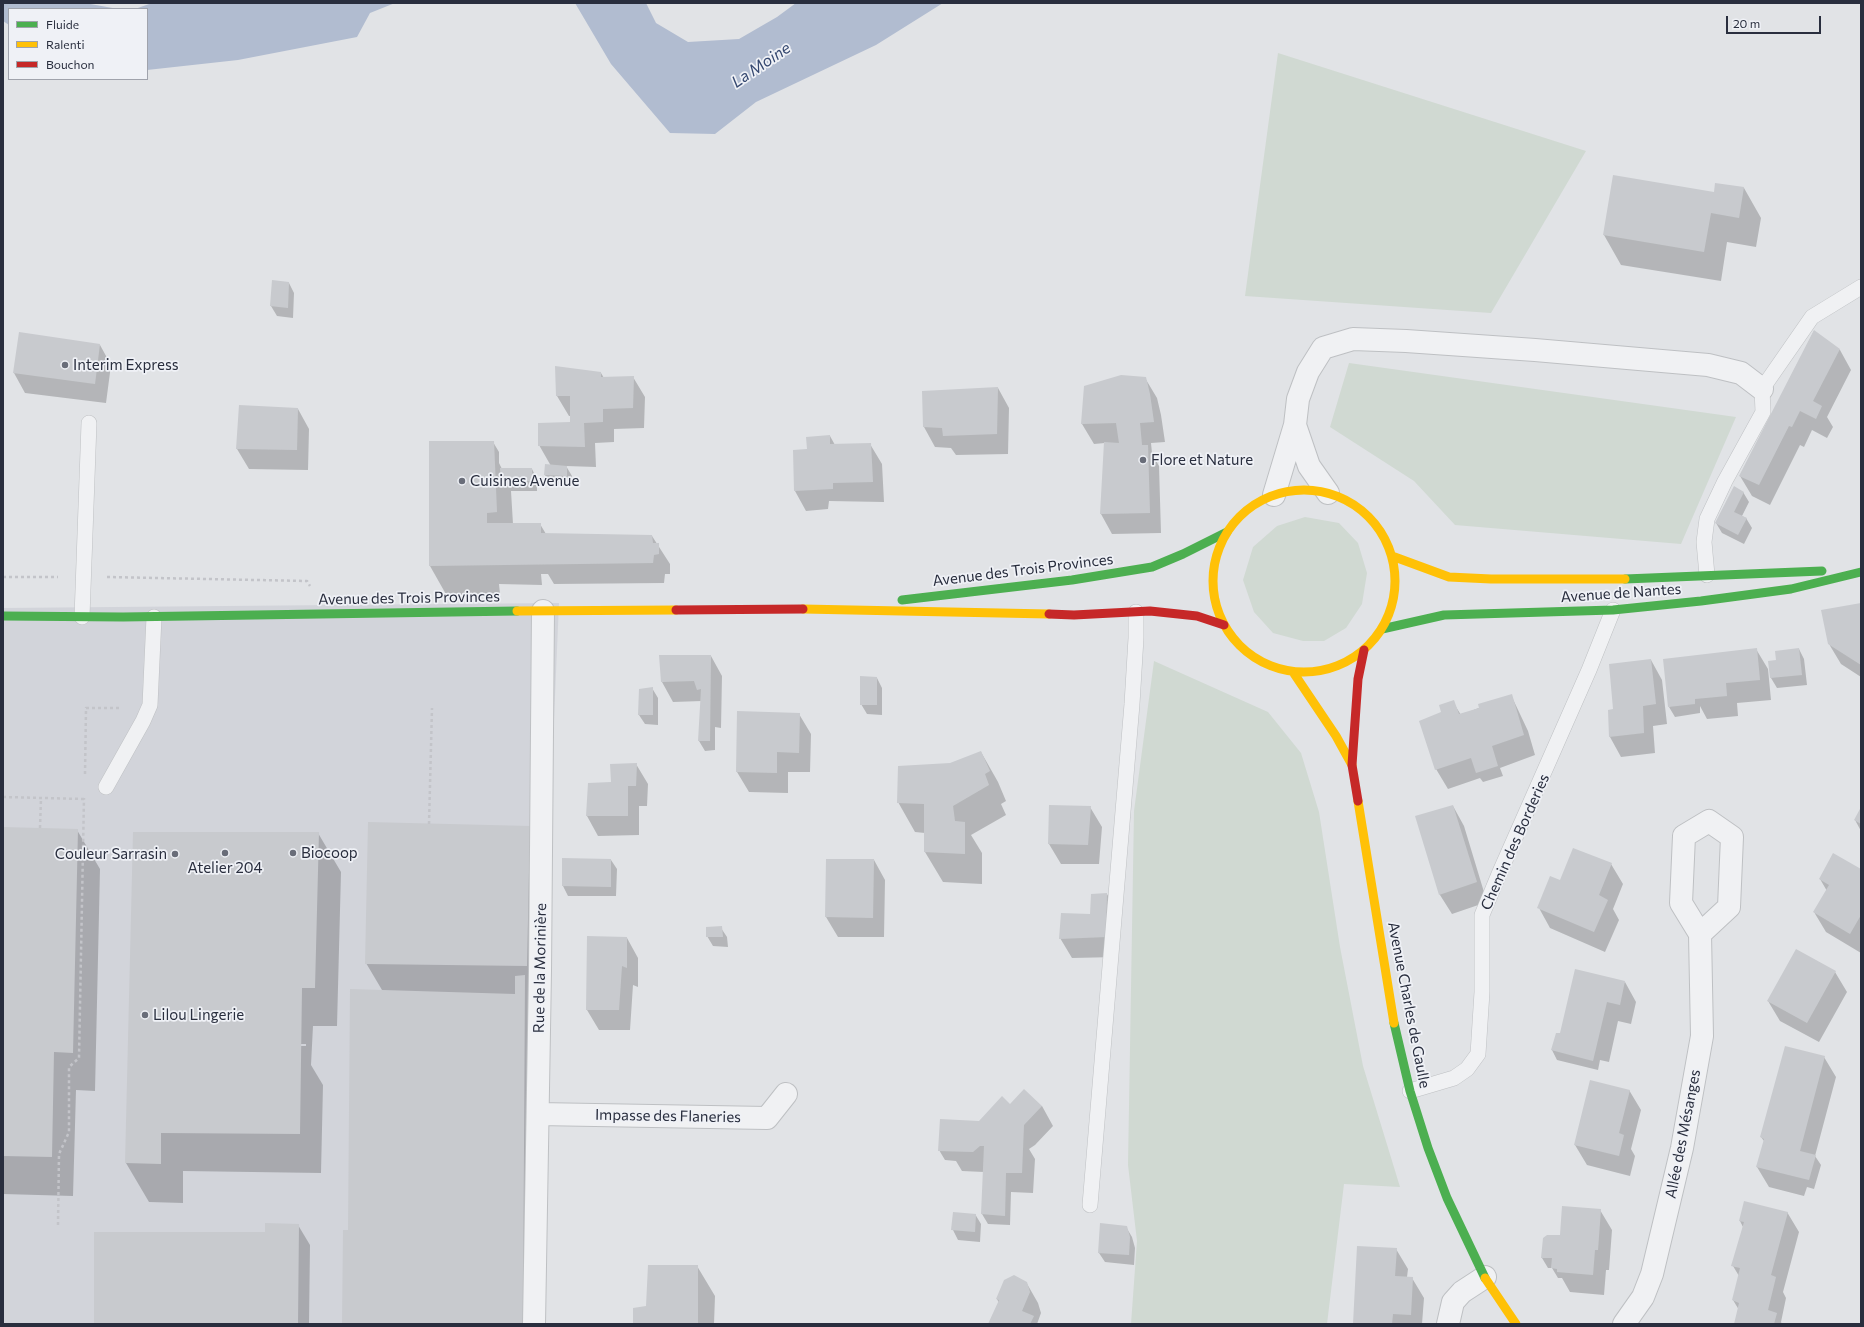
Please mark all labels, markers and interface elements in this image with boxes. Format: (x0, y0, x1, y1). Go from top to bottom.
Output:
legend (8, 8, 148, 80)
scale bar (1728, 8, 1823, 34)
text: 20 m (1733, 16, 1760, 30)
text: Fluide (46, 17, 79, 31)
text: Ralenti (46, 37, 85, 51)
water label: La Moine (728, 38, 794, 92)
text: Bouchon (46, 57, 94, 71)
place label: Interim Express (73, 356, 179, 374)
marker: Interim Express (60, 360, 70, 370)
place label: Flore et Nature (1151, 451, 1253, 469)
marker: Flore et Nature (1138, 455, 1148, 465)
place label: Cuisines Avenue (470, 472, 579, 490)
marker: Cuisines Avenue (457, 476, 467, 486)
street label: Avenue des Trois Provinces (932, 550, 1114, 590)
street label: Avenue de Nantes (1560, 580, 1682, 606)
street label: Avenue des Trois Provinces (318, 587, 500, 609)
street label: Chemin des Borderies (1477, 771, 1553, 913)
place label: Biocoop (301, 844, 358, 862)
place label: Couleur Sarrasin (55, 845, 167, 863)
marker: Atelier 204 (220, 848, 230, 858)
marker: Biocoop (288, 848, 298, 858)
marker: Couleur Sarrasin (170, 849, 180, 859)
place label: Atelier 204 (187, 859, 263, 877)
street label: Rue de la Morinière (530, 903, 550, 1033)
street label: Avenue Charles de Gaulle (1384, 920, 1434, 1090)
place label: Lilou Lingerie (153, 1006, 244, 1024)
marker: Lilou Lingerie (140, 1010, 150, 1020)
street label: Allée des Mésanges (1662, 1068, 1704, 1200)
street label: Impasse des Flaneries (595, 1106, 741, 1126)

